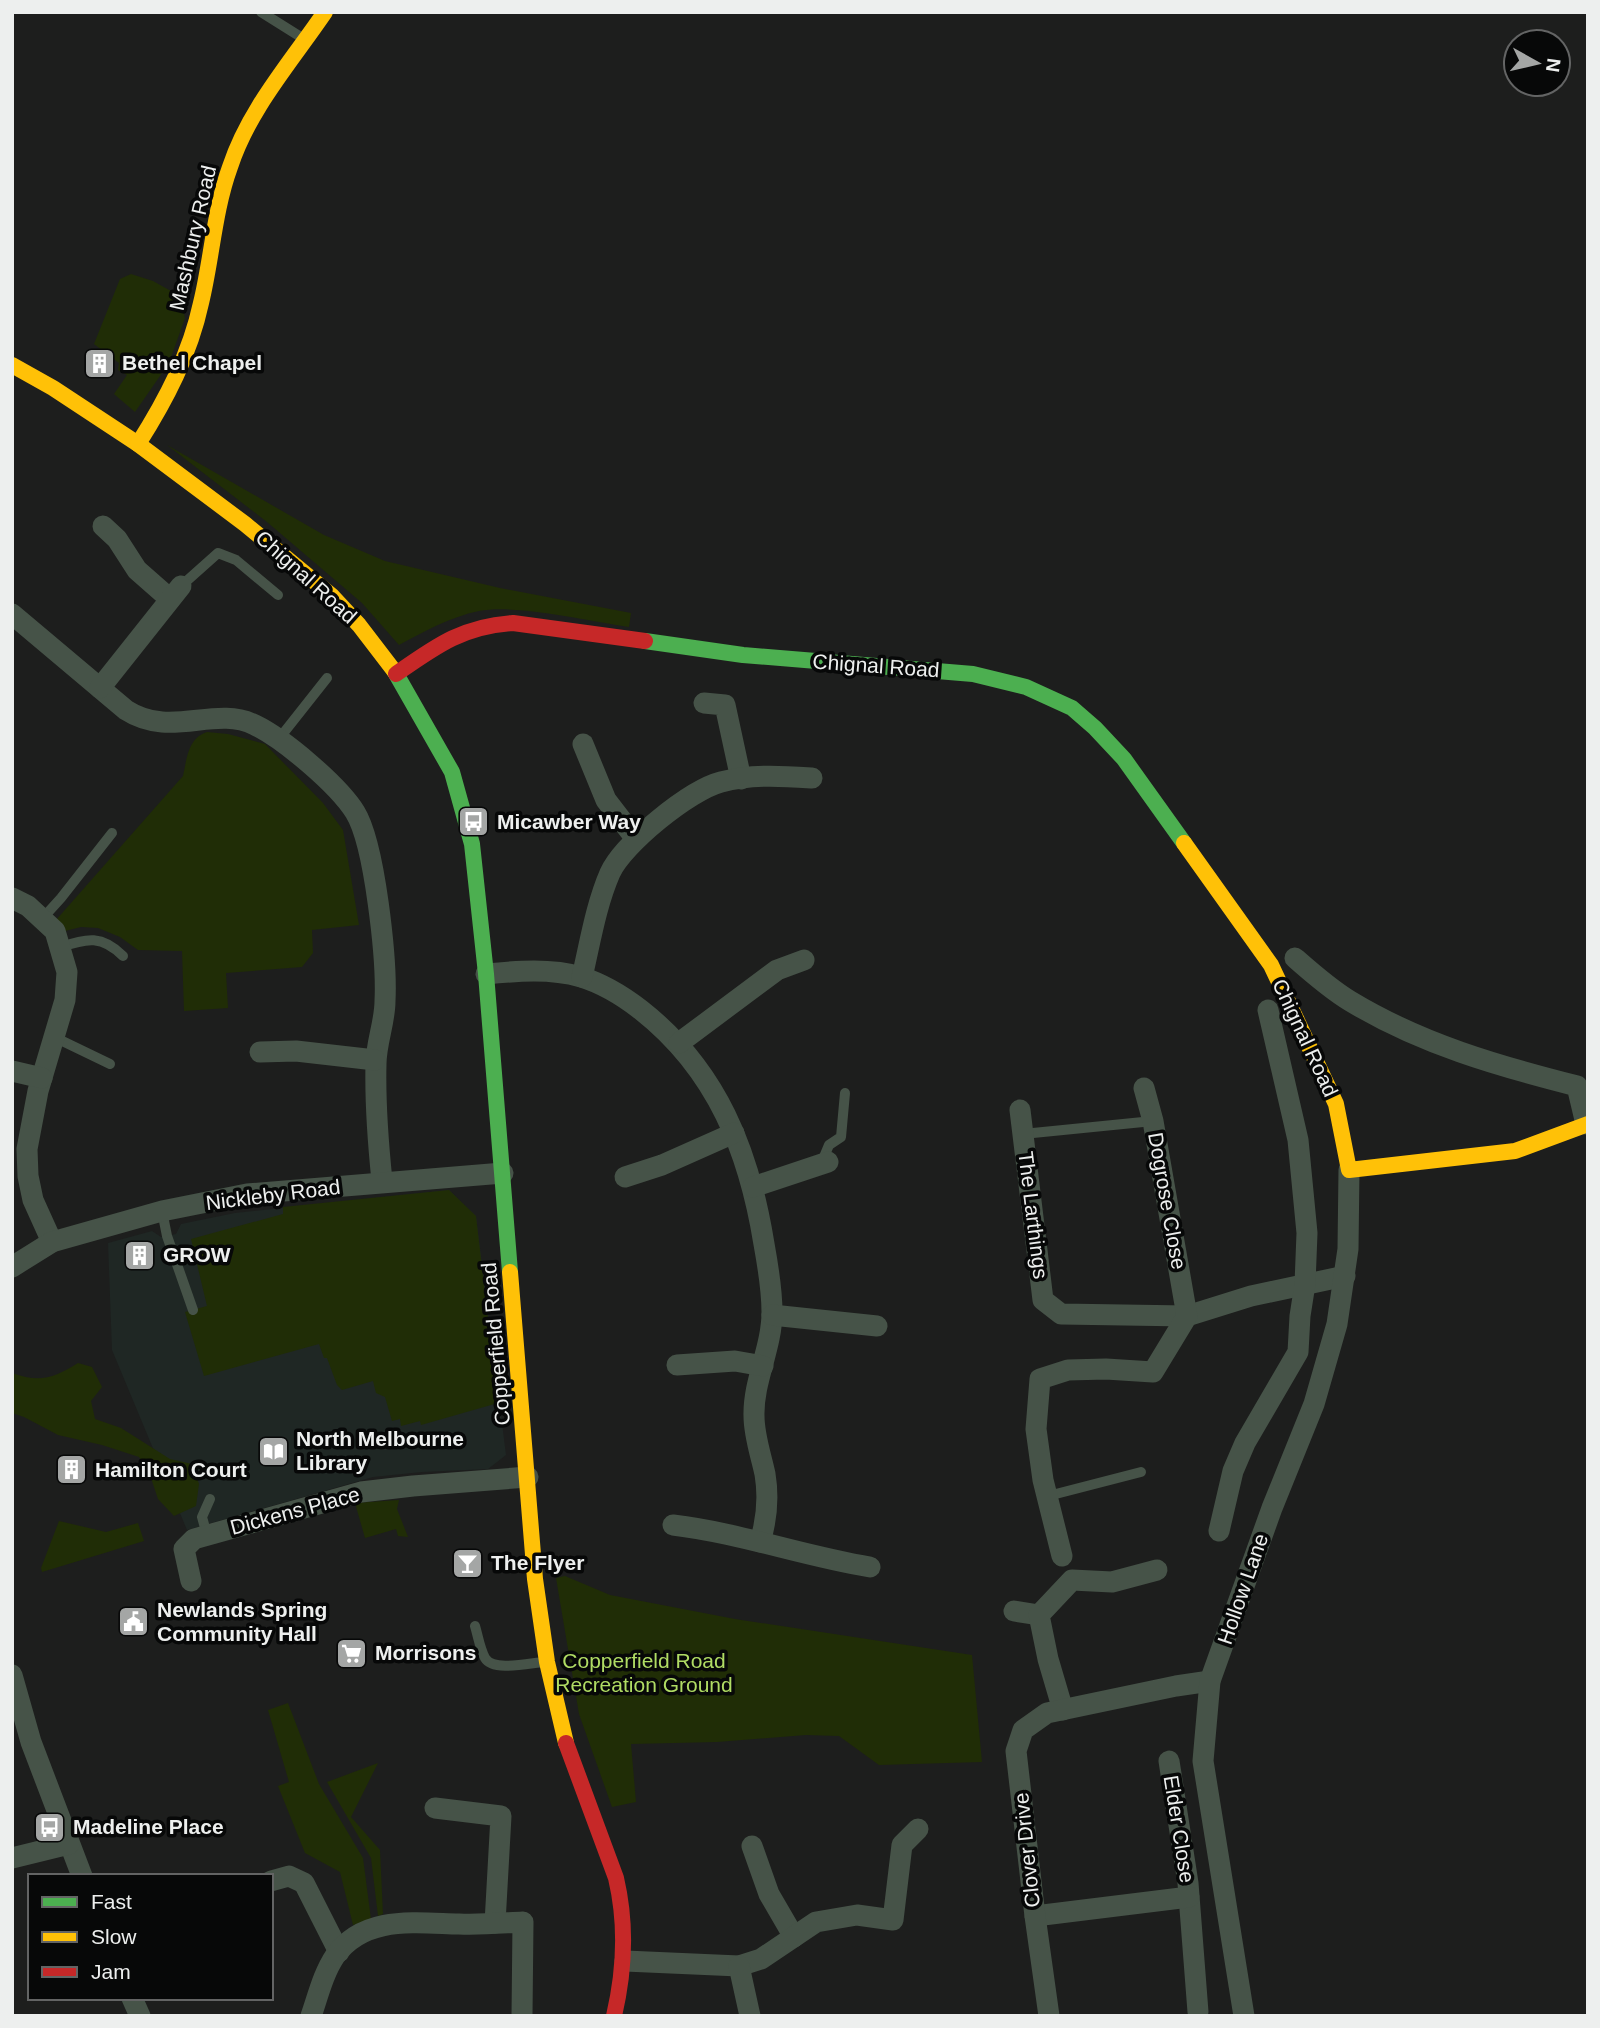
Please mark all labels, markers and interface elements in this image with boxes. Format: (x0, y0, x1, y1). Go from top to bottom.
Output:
north arrow (1502, 28, 1572, 98)
text: N (1542, 57, 1565, 74)
street label: Mashbury Road (165, 163, 220, 313)
building icon: Bethel Chapel (82, 346, 116, 380)
place label: Bethel Chapel (122, 351, 262, 374)
street label: Chignal Road (251, 526, 361, 628)
street label: Chignal Road (812, 650, 940, 681)
bus stop icon: Micawber Way (457, 805, 491, 839)
place label: Micawber Way (497, 810, 641, 833)
street label: Chignal Road (1268, 975, 1343, 1100)
street label: Dogrose Close (1144, 1131, 1191, 1271)
street label: The Larthings (1014, 1150, 1053, 1280)
street label: Nickleby Road (204, 1175, 342, 1214)
building icon: GROW (123, 1238, 157, 1272)
place label: GROW (163, 1243, 231, 1266)
street label: Copperfield Road (477, 1262, 514, 1426)
place label: North Melbourne Library (296, 1427, 464, 1474)
library icon: North Melbourne Library (256, 1434, 290, 1468)
building icon: Hamilton Court (55, 1453, 89, 1487)
place label: Hamilton Court (95, 1458, 247, 1481)
street label: Dickens Place (228, 1482, 362, 1539)
street label: Hollow Lane (1213, 1530, 1272, 1647)
bar icon: The Flyer (451, 1546, 485, 1580)
place label: The Flyer (491, 1551, 584, 1574)
place label: Newlands Spring Community Hall (157, 1598, 327, 1645)
public building icon: Newlands Spring Community Hall (117, 1605, 151, 1639)
supermarket icon: Morrisons (335, 1636, 369, 1670)
place label: Morrisons (375, 1641, 477, 1664)
park label: Copperfield Road Recreation Ground (555, 1649, 733, 1696)
street label: Elder Close (1160, 1774, 1199, 1884)
street label: Clover Drive (1009, 1791, 1044, 1909)
bus stop icon: Madeline Place (33, 1810, 67, 1844)
place label: Madeline Place (73, 1815, 224, 1838)
legend (28, 1874, 273, 2000)
text: Fast (91, 1890, 132, 1913)
text: Slow (91, 1925, 137, 1948)
text: Jam (91, 1960, 131, 1983)

